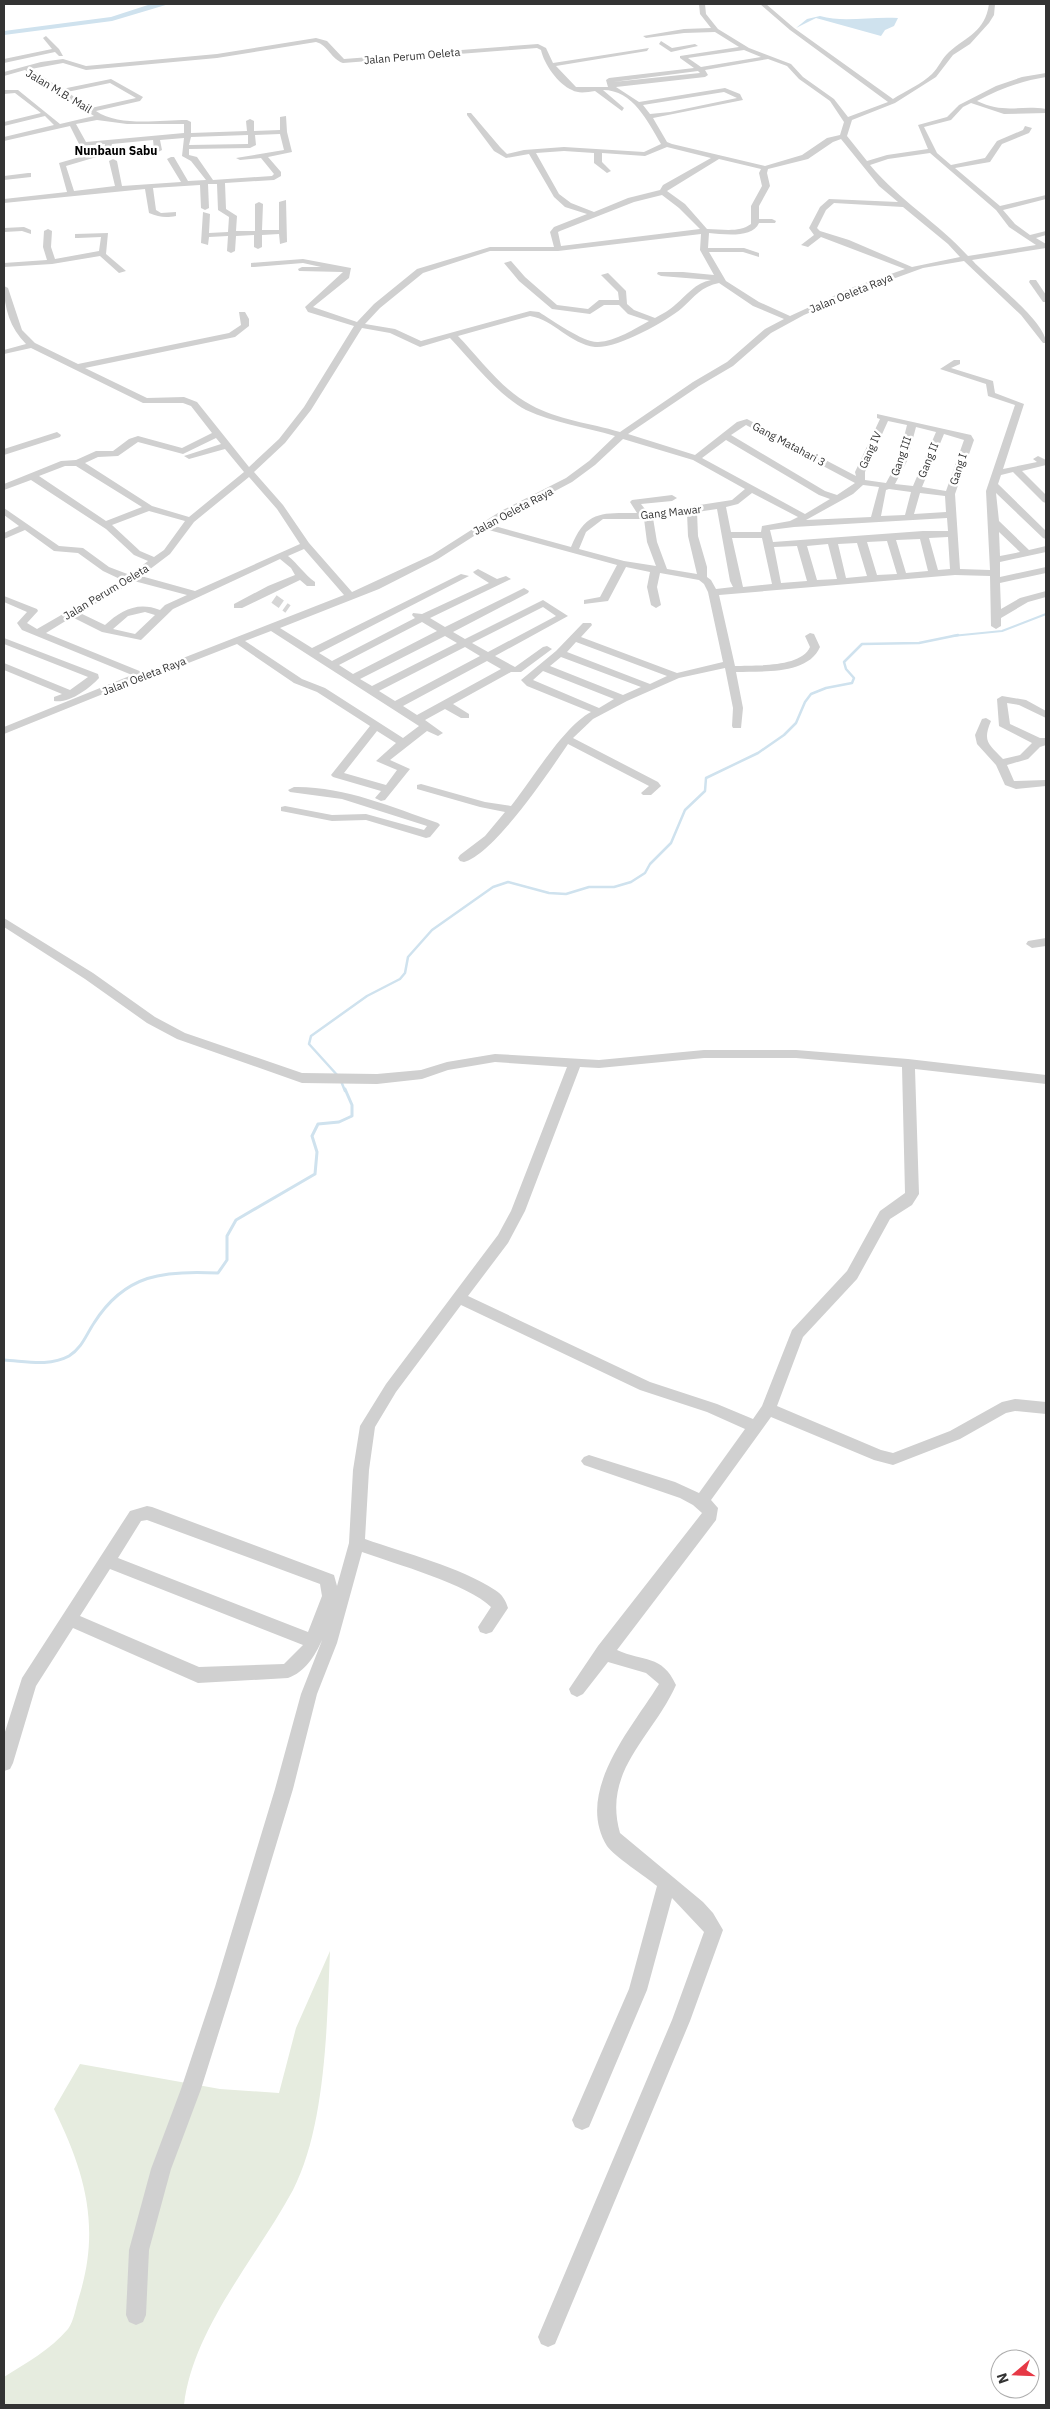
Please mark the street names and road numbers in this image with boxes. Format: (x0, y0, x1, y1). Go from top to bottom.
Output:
street label: Jalan Perum Oeleta (363, 45, 461, 67)
street label: Jalan M.B. Mail (24, 66, 94, 116)
street label: Jalan Oeleta Raya (807, 270, 895, 316)
street label: Gang Matahari 3 (750, 419, 828, 469)
street label: Gang IV (856, 429, 885, 471)
street label: Gang III (888, 434, 914, 478)
street label: Gang II (915, 440, 941, 480)
street label: Gang I (946, 451, 970, 487)
street label: Jalan Oeleta Raya (471, 484, 555, 538)
street label: Gang Mawar (640, 502, 702, 522)
street label: Jalan Perum Oeleta (61, 561, 151, 623)
street label: Jalan Oeleta Raya (100, 654, 188, 698)

